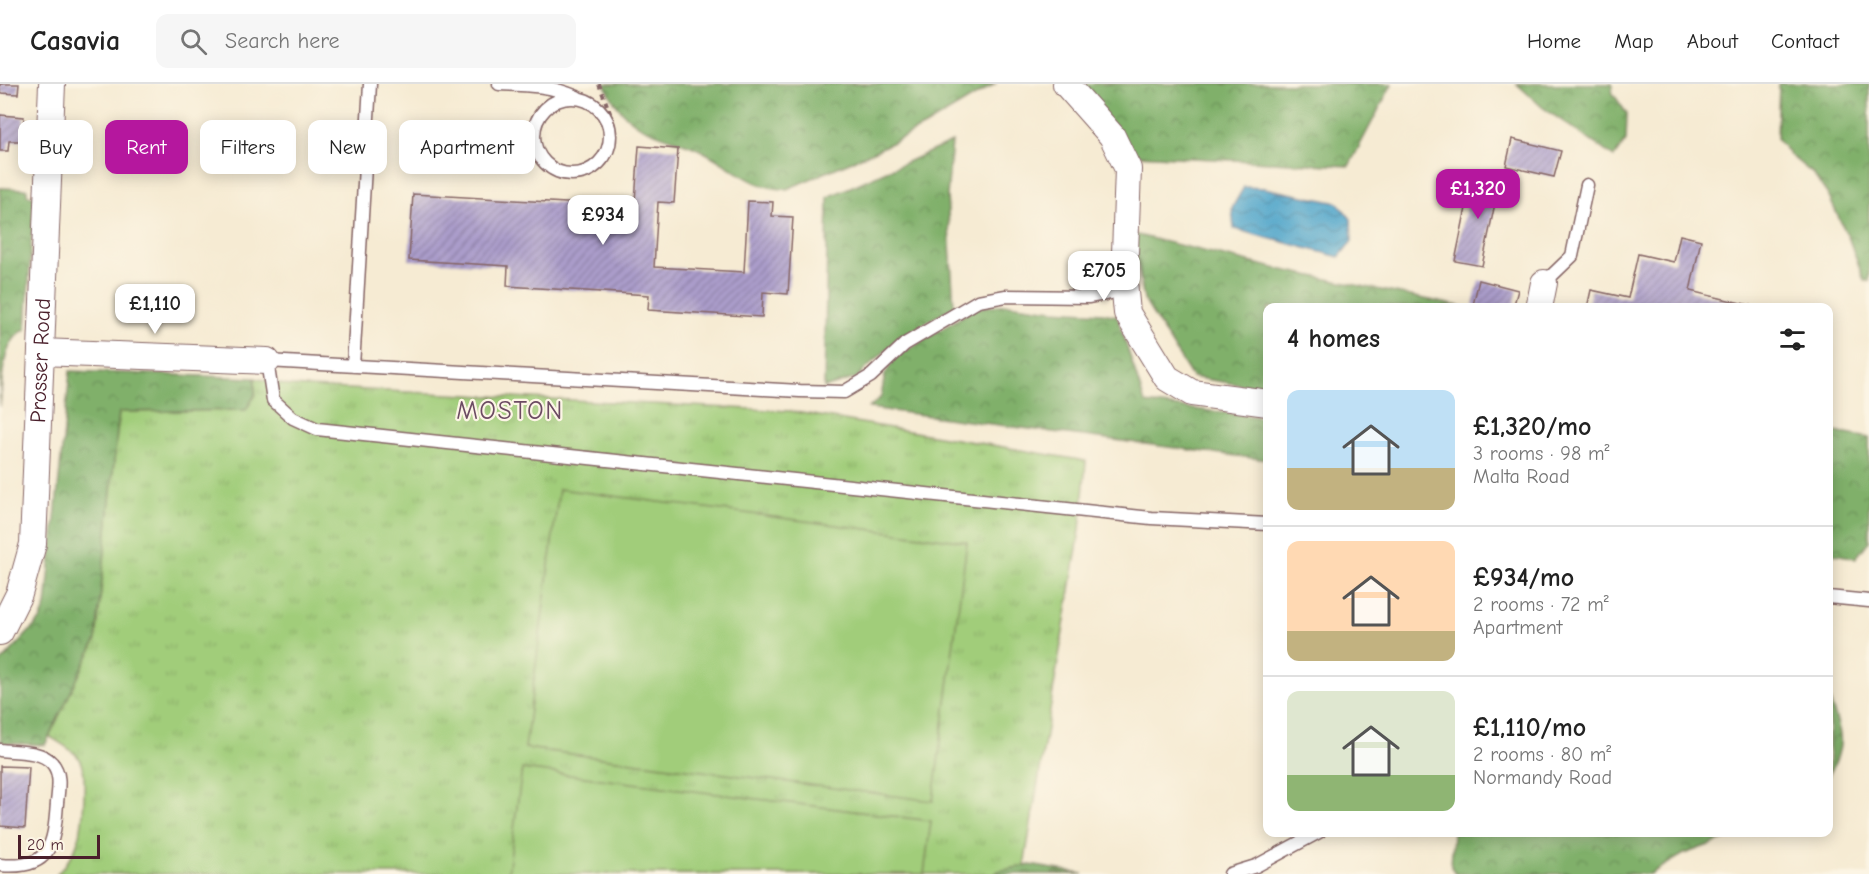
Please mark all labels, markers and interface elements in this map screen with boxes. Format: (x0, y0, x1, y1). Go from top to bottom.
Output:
search box (156, 14, 576, 68)
text: Casavia (30, 25, 120, 57)
icon: search (177, 25, 210, 58)
text: Search here (225, 28, 340, 54)
text: Home (1527, 29, 1581, 53)
text: Map (1614, 29, 1654, 53)
text: About (1687, 29, 1738, 53)
text: Contact (1771, 29, 1839, 53)
chip: Buy (18, 120, 93, 174)
chip: Rent (105, 120, 188, 174)
chip: Filters (200, 120, 296, 174)
chip: New (308, 120, 387, 174)
chip: Apartment (399, 120, 535, 174)
pin: £1,320 (1429, 169, 1527, 220)
text: £1,320 (1450, 177, 1506, 200)
pin: £934 (567, 195, 639, 246)
text: £934 (582, 203, 624, 226)
pin: £705 (1068, 251, 1140, 302)
text: £705 (1082, 259, 1126, 282)
pin: £1,110 (106, 284, 204, 335)
text: £1,110 (129, 292, 181, 315)
street label: Prosser Road (25, 298, 56, 424)
icon: filters (1776, 323, 1809, 356)
text: 4 homes (1287, 324, 1380, 354)
district label: MOSTON (456, 396, 564, 426)
text: £1,320/mo (1473, 412, 1591, 442)
icon: home (1335, 414, 1407, 486)
text: 3 rooms · 98 m² (1473, 442, 1609, 465)
text: Malta Road (1473, 465, 1570, 488)
text: £934/mo (1473, 563, 1574, 593)
icon: home (1335, 565, 1407, 637)
text: 2 rooms · 72 m² (1473, 593, 1609, 616)
text: Apartment (1473, 616, 1563, 639)
text: £1,110/mo (1473, 713, 1586, 743)
icon: home (1335, 715, 1407, 787)
text: 2 rooms · 80 m² (1473, 743, 1611, 766)
text: Normandy Road (1473, 766, 1612, 789)
scale bar (18, 832, 100, 860)
text: 20 m (27, 836, 64, 854)

